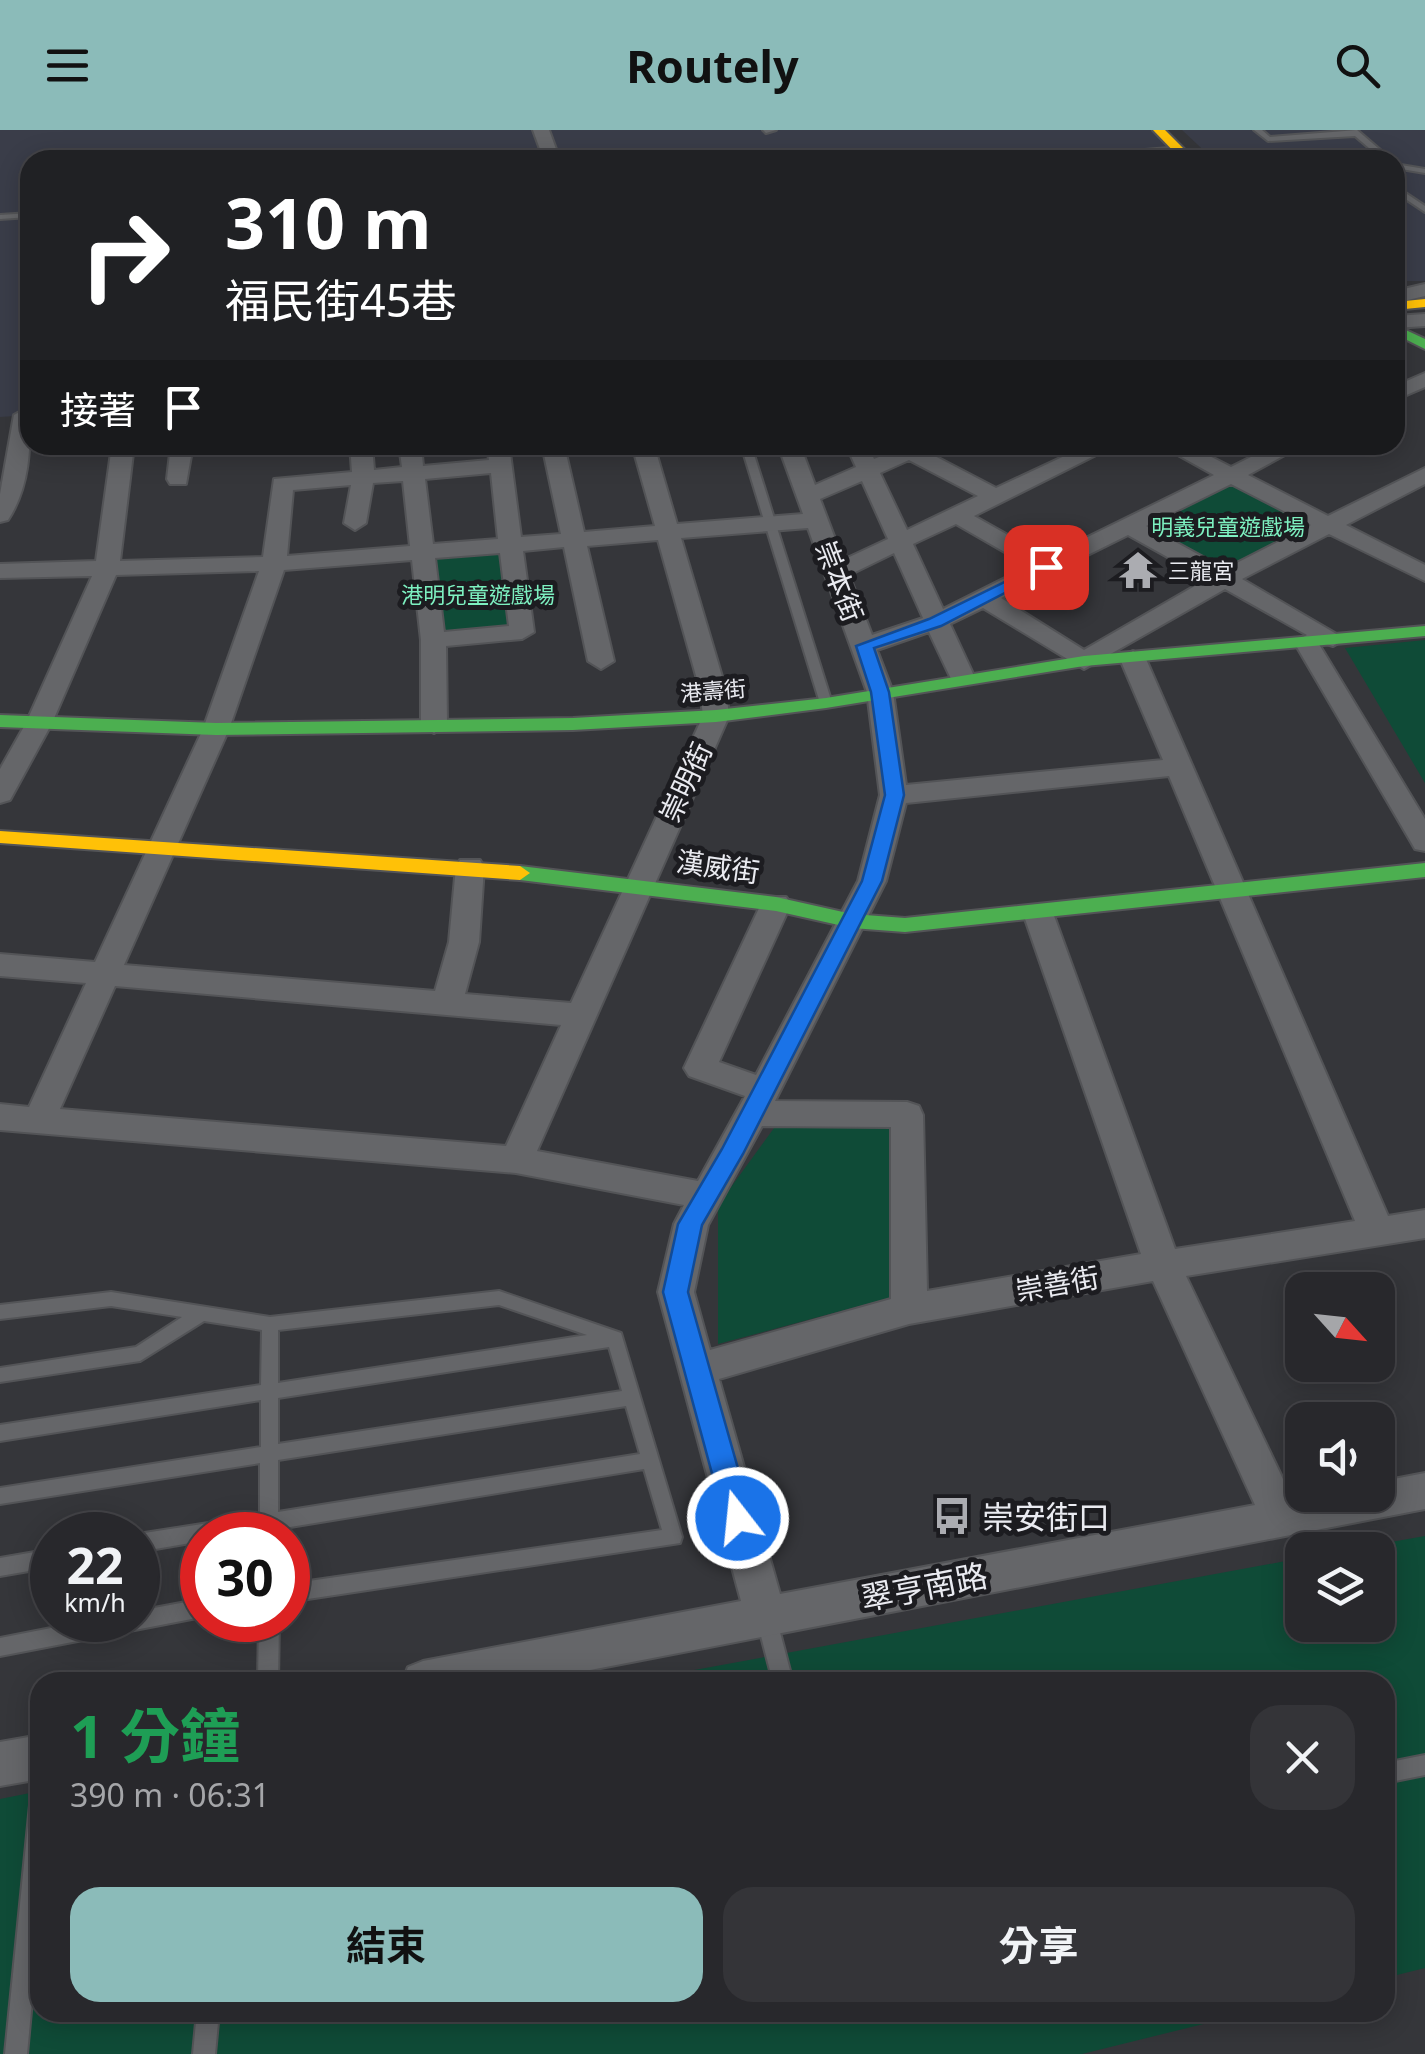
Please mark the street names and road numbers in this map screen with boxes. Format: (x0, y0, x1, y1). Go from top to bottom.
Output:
street label: 崇本街 (807, 535, 873, 627)
street label: 港壽街 (679, 672, 747, 708)
street label: 崇明街 (650, 736, 720, 828)
street label: 漢威街 (674, 841, 762, 891)
street label: 崇善街 (1012, 1257, 1102, 1309)
street label: 翠亨南路 (857, 1553, 991, 1619)

